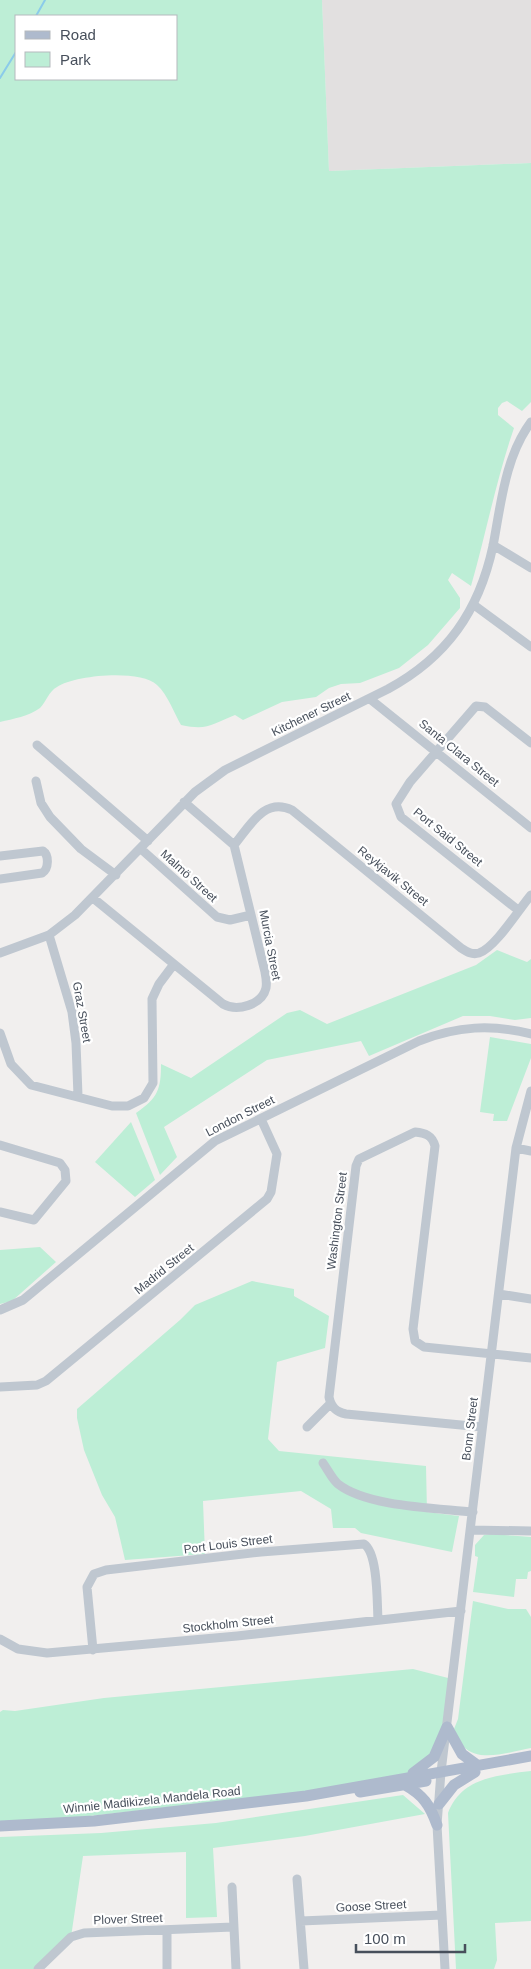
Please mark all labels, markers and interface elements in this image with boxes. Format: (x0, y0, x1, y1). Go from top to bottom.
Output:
legend (15, 15, 178, 80)
text: Road (60, 26, 96, 43)
text: Park (60, 51, 91, 68)
street label: Kitchener Street (269, 689, 353, 739)
street label: Santa Clara Street (416, 716, 502, 790)
street label: Port Said Street (411, 805, 486, 870)
street label: Reykjavik Street (355, 843, 432, 909)
street label: Malmö Street (158, 847, 221, 906)
street label: Murcia Street (256, 909, 284, 982)
street label: Graz Street (70, 981, 94, 1044)
street label: London Street (203, 1092, 277, 1139)
street label: Washington Street (324, 1171, 350, 1271)
street label: Madrid Street (132, 1240, 197, 1297)
street label: Bonn Street (459, 1396, 481, 1461)
street label: Port Louis Street (183, 1532, 274, 1556)
street label: Stockholm Street (182, 1612, 275, 1636)
street label: Winnie Madikizela Mandela Road (63, 1784, 241, 1816)
street label: Goose Street (335, 1897, 407, 1915)
street label: Plover Street (93, 1911, 164, 1927)
scale bar (356, 1922, 465, 1954)
text: 100 m (364, 1930, 406, 1947)

